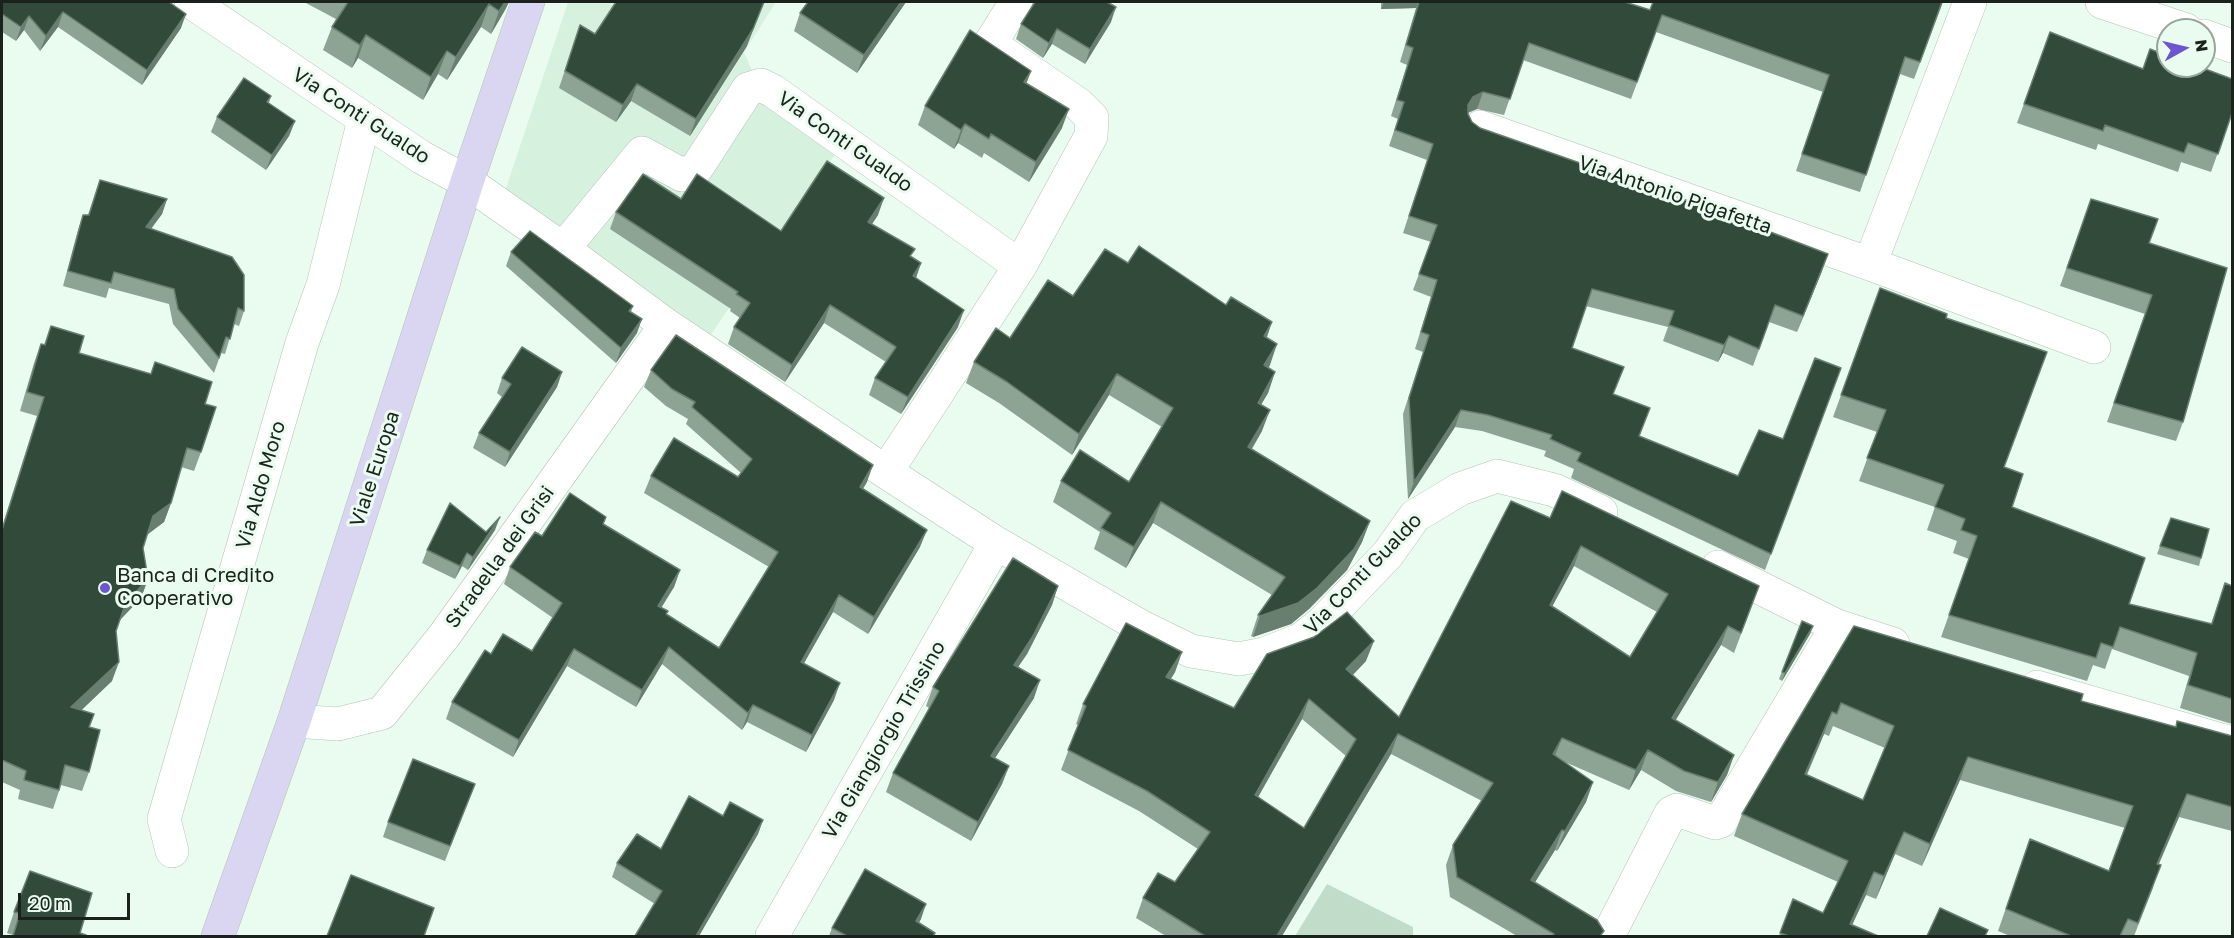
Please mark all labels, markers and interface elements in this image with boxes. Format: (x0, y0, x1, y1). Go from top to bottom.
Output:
north arrow (2156, 18, 2216, 78)
text: N (2191, 38, 2213, 53)
street label: Via Conti Gualdo (288, 63, 434, 169)
street label: Via Conti Gualdo (773, 87, 917, 197)
street label: Via Antonio Pigafetta (1575, 151, 1775, 239)
street label: Viale Europa (345, 408, 405, 530)
street label: Via Aldo Moro (231, 418, 291, 552)
street label: Stradella dei Grisi (440, 481, 560, 633)
street label: Via Conti Gualdo (1299, 508, 1427, 640)
place label: Banca di Credito Cooperativo (117, 564, 274, 611)
marker: Banca di Credito Cooperativo (98, 581, 112, 595)
street label: Via Giangiorgio Trissino (817, 637, 951, 843)
scale bar (21, 881, 134, 919)
text: 20 m (29, 892, 71, 914)

